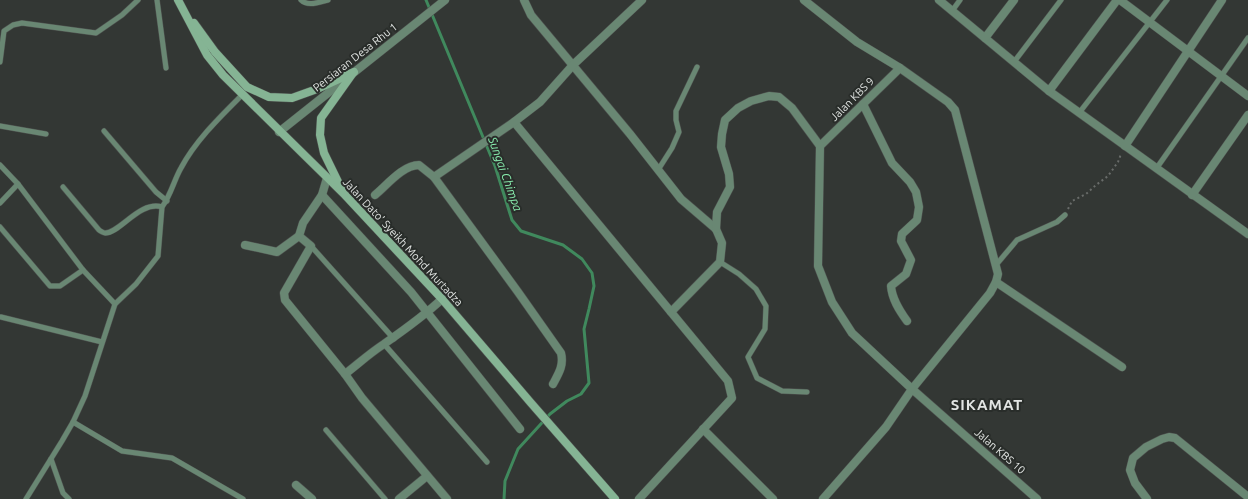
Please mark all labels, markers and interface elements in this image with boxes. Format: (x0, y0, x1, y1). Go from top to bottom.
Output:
street label: Persiaran Desa Rhu 1 (311, 20, 399, 94)
street label: Jalan KBS 9 (828, 75, 876, 123)
water label: Sungai Chimpa (486, 134, 525, 213)
street label: Jalan Dato' Syeikh Mohd Murtadza (341, 176, 465, 308)
district label: SIKAMAT (951, 396, 1023, 413)
street label: Jalan KBS 10 (972, 426, 1028, 476)

